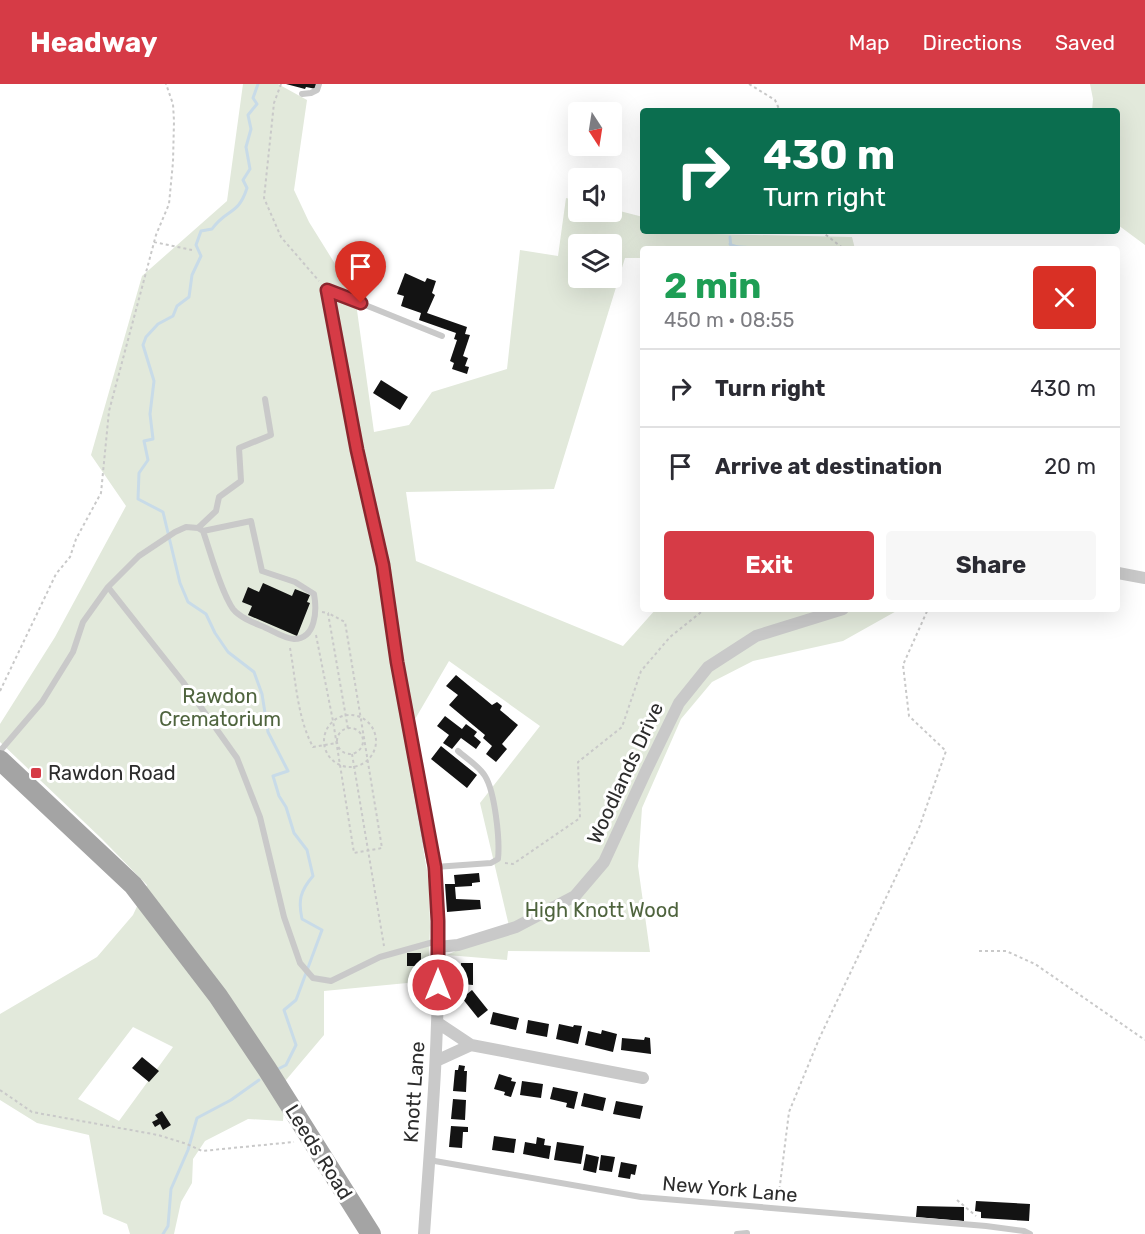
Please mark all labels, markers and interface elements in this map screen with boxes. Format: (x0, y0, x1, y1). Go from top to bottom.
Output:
text: Headway (30, 26, 157, 59)
text: Map (849, 30, 890, 55)
text: Directions (923, 30, 1022, 55)
text: Saved (1055, 30, 1115, 55)
north arrow (568, 102, 622, 156)
map controls (568, 102, 622, 288)
text: 430 m (763, 130, 895, 180)
icon: right (664, 132, 742, 210)
button: sound (568, 168, 622, 222)
text: Turn right (763, 181, 886, 213)
button: layers (568, 234, 622, 288)
pin (335, 241, 386, 303)
icon: arrive (344, 250, 377, 283)
text: 2 min (664, 264, 762, 307)
button: close (1033, 266, 1096, 329)
text: 450 m · 08:55 (664, 308, 794, 332)
icon: right (664, 372, 697, 405)
text: Turn right (715, 375, 825, 402)
text: 430 m (1030, 375, 1096, 402)
icon: arrive (664, 450, 697, 483)
text: Arrive at destination (715, 453, 942, 480)
text: 20 m (1044, 453, 1096, 480)
button: Exit (664, 531, 874, 600)
button: Share (886, 531, 1096, 600)
park label: Rawdon Crematorium (159, 684, 281, 731)
street label: Woodlands Drive (582, 698, 668, 848)
place label: Rawdon Road (48, 761, 176, 785)
marker: Rawdon Road (29, 766, 43, 780)
park label: High Knott Wood (525, 898, 679, 922)
position arrow (406, 953, 470, 1017)
street label: Knott Lane (398, 1040, 430, 1144)
street label: Leeds Road (280, 1100, 358, 1204)
street label: New York Lane (661, 1171, 799, 1207)

